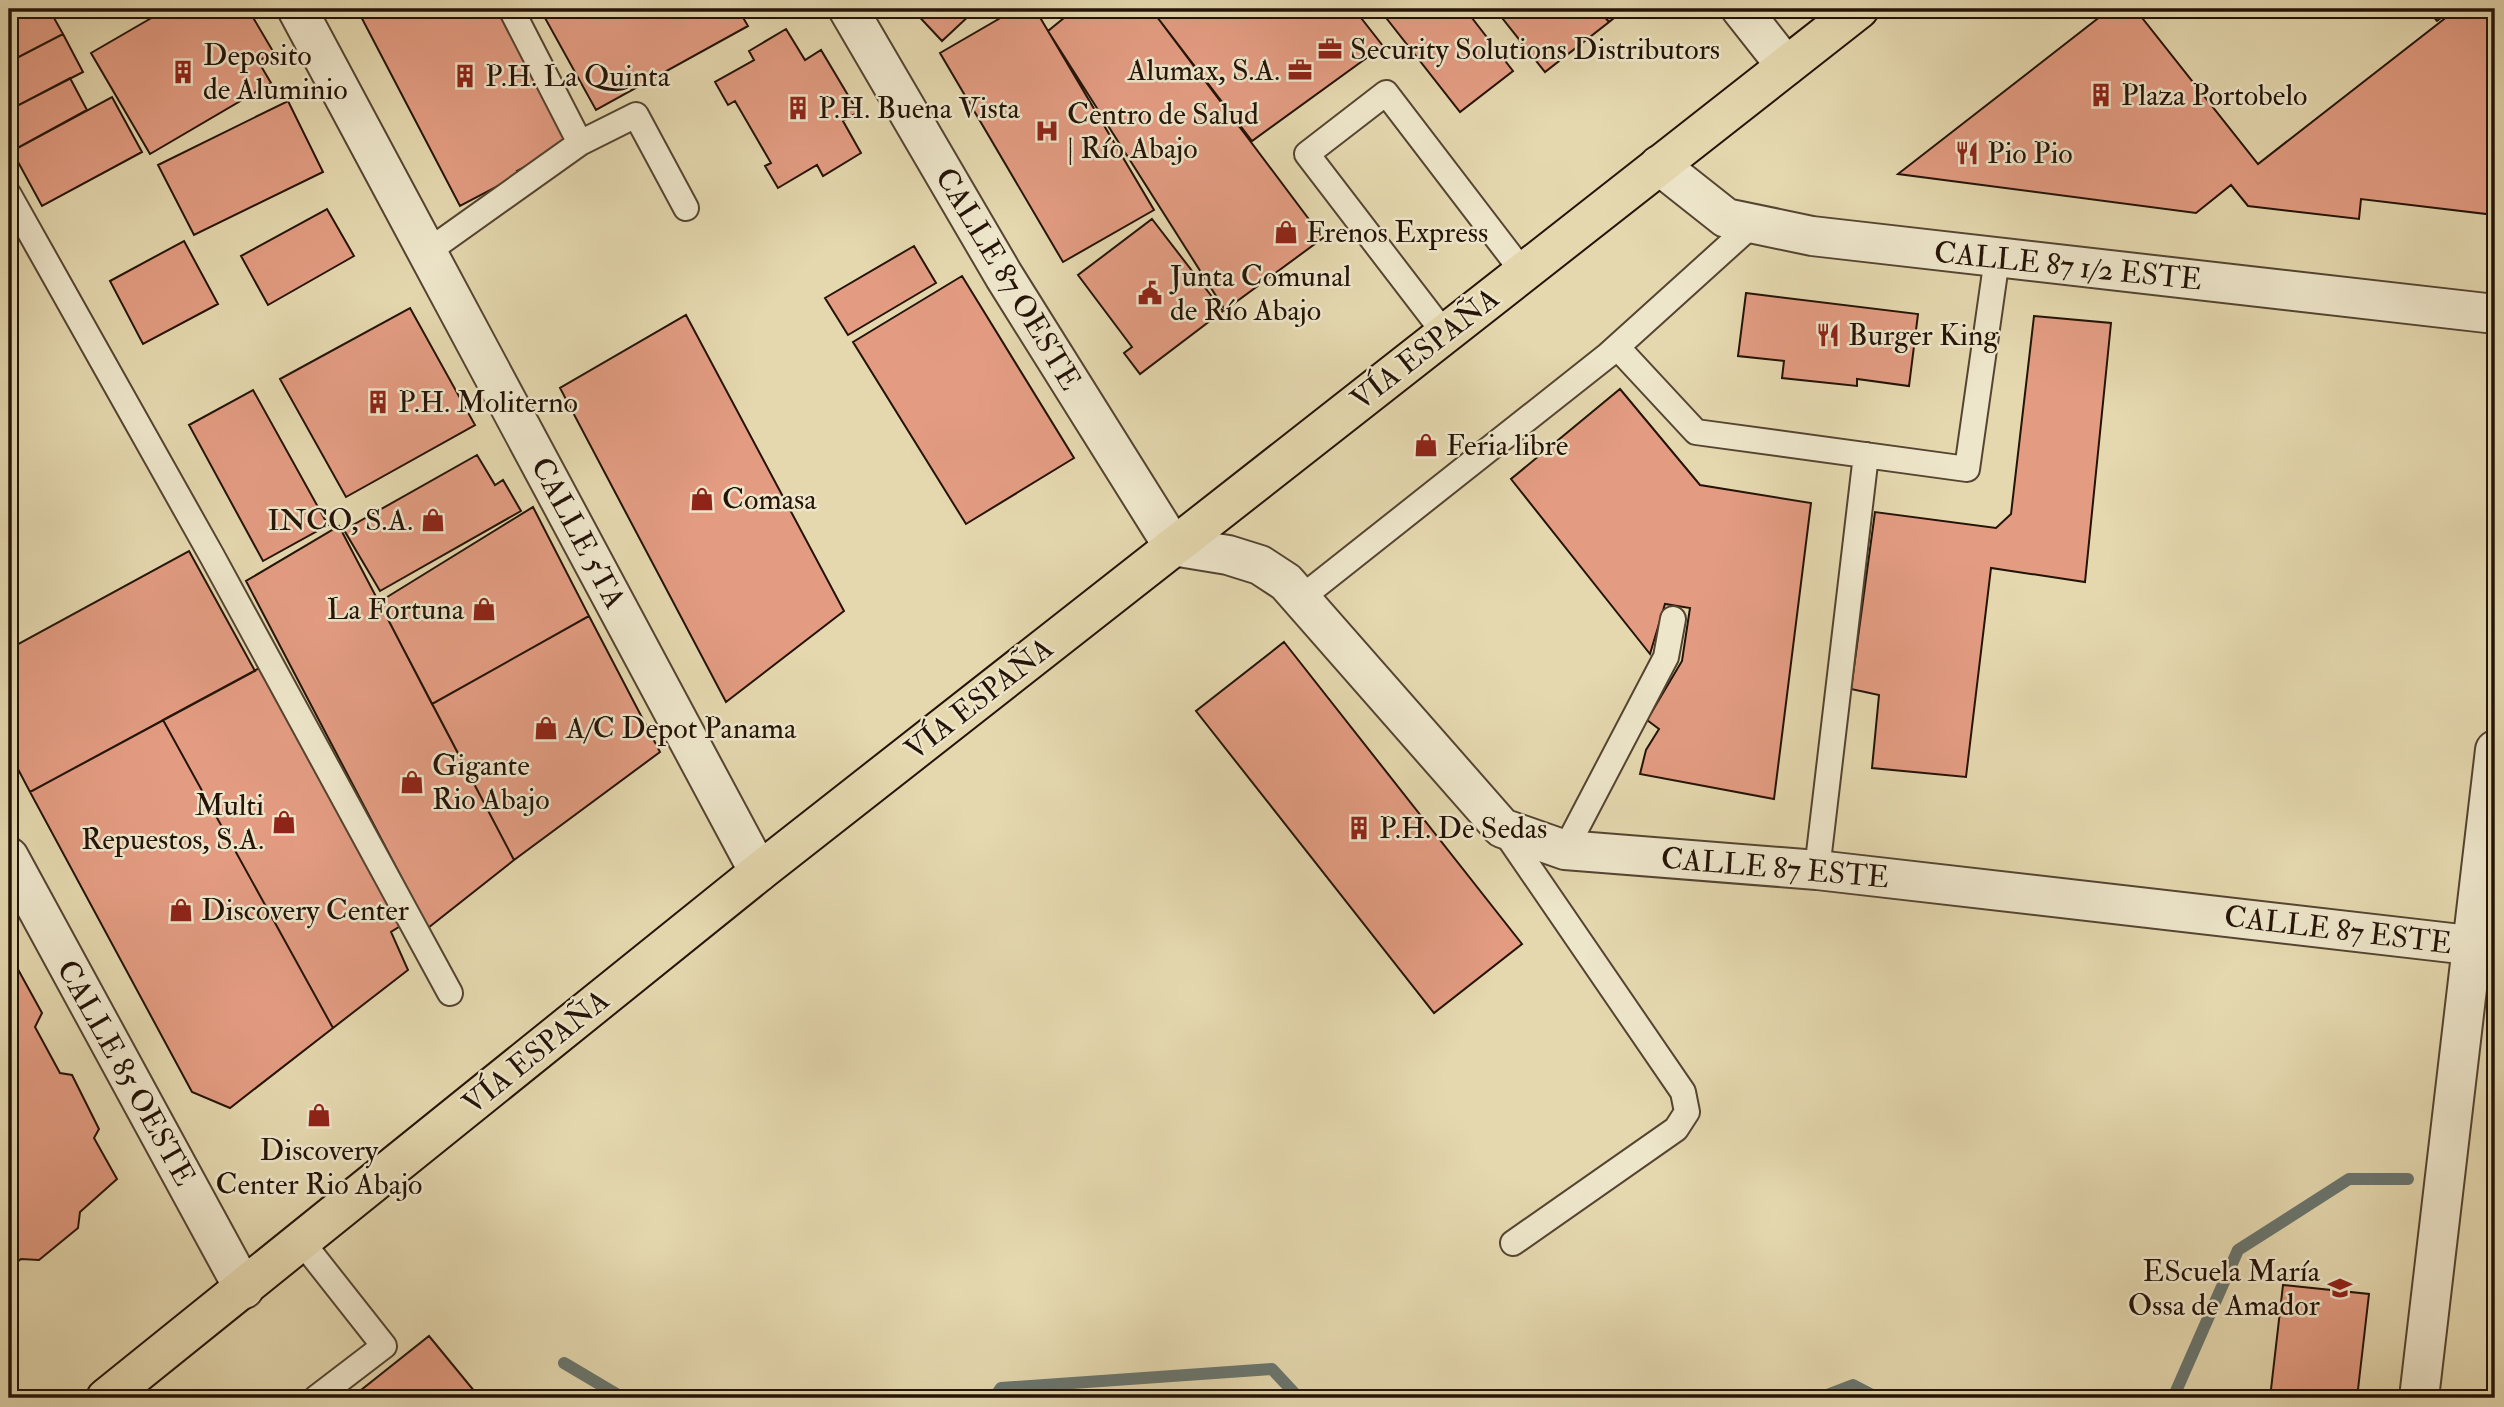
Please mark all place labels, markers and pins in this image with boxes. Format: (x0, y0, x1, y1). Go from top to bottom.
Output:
place label: Security Solutions Distributors (1350, 31, 1720, 68)
office icon: Security Solutions Distributors (1316, 35, 1344, 63)
place label: Deposito de Aluminio (203, 37, 348, 108)
place label: Alumax, S.A. (1127, 52, 1280, 89)
office icon: Alumax, S.A. (1286, 56, 1314, 84)
building icon: Deposito de Aluminio (169, 58, 197, 86)
place label: P.H. La Quinta (485, 58, 671, 95)
building icon: P.H. La Quinta (451, 62, 479, 90)
place label: Plaza Portobelo (2121, 77, 2307, 114)
building icon: Plaza Portobelo (2087, 81, 2115, 109)
place label: P.H. Buena Vista (818, 90, 1020, 127)
building icon: P.H. Buena Vista (784, 94, 812, 122)
place label: Centro de Salud | Río Abajo (1067, 96, 1259, 167)
hospital icon: Centro de Salud | Río Abajo (1033, 117, 1061, 145)
place label: Pio Pio (1987, 135, 2073, 172)
restaurant icon: Pio Pio (1953, 139, 1981, 167)
place label: Frenos Express (1306, 214, 1488, 251)
shop icon: Frenos Express (1272, 218, 1300, 246)
place label: Junta Comunal de Río Abajo (1169, 258, 1351, 329)
public building icon: Junta Comunal de Río Abajo (1136, 279, 1164, 307)
place label: Burger King (1848, 317, 1999, 354)
restaurant icon: Burger King (1814, 321, 1842, 349)
place label: P.H. Moliterno (398, 384, 578, 421)
building icon: P.H. Moliterno (364, 388, 392, 416)
place label: Feria libre (1446, 427, 1568, 464)
shop icon: Feria libre (1412, 431, 1440, 459)
place label: Comasa (722, 481, 817, 518)
shop icon: Comasa (688, 485, 716, 513)
place label: INCO, S.A. (267, 502, 413, 539)
shop icon: INCO, S.A. (419, 506, 447, 534)
place label: La Fortuna (327, 591, 465, 628)
shop icon: La Fortuna (470, 595, 498, 623)
place label: A/C Depot Panama (565, 710, 797, 747)
shop icon: A/C Depot Panama (532, 714, 560, 742)
place label: Gigante Rio Abajo (432, 747, 550, 818)
shop icon: Gigante Rio Abajo (398, 768, 426, 796)
place label: Multi Repuestos, S.A. (81, 787, 264, 858)
shop icon: Multi Repuestos, S.A. (270, 808, 298, 836)
place label: P.H. De Sedas (1379, 810, 1547, 847)
building icon: P.H. De Sedas (1345, 814, 1373, 842)
place label: Discovery Center (201, 892, 409, 929)
shop icon: Discovery Center (167, 896, 195, 924)
shop icon: Discovery Center Rio Abajo (305, 1101, 333, 1129)
place label: Discovery Center Rio Abajo (215, 1132, 423, 1203)
place label: EScuela María Ossa de Amador (2128, 1253, 2321, 1324)
school or university icon: EScuela María Ossa de Amador (2326, 1274, 2354, 1302)

